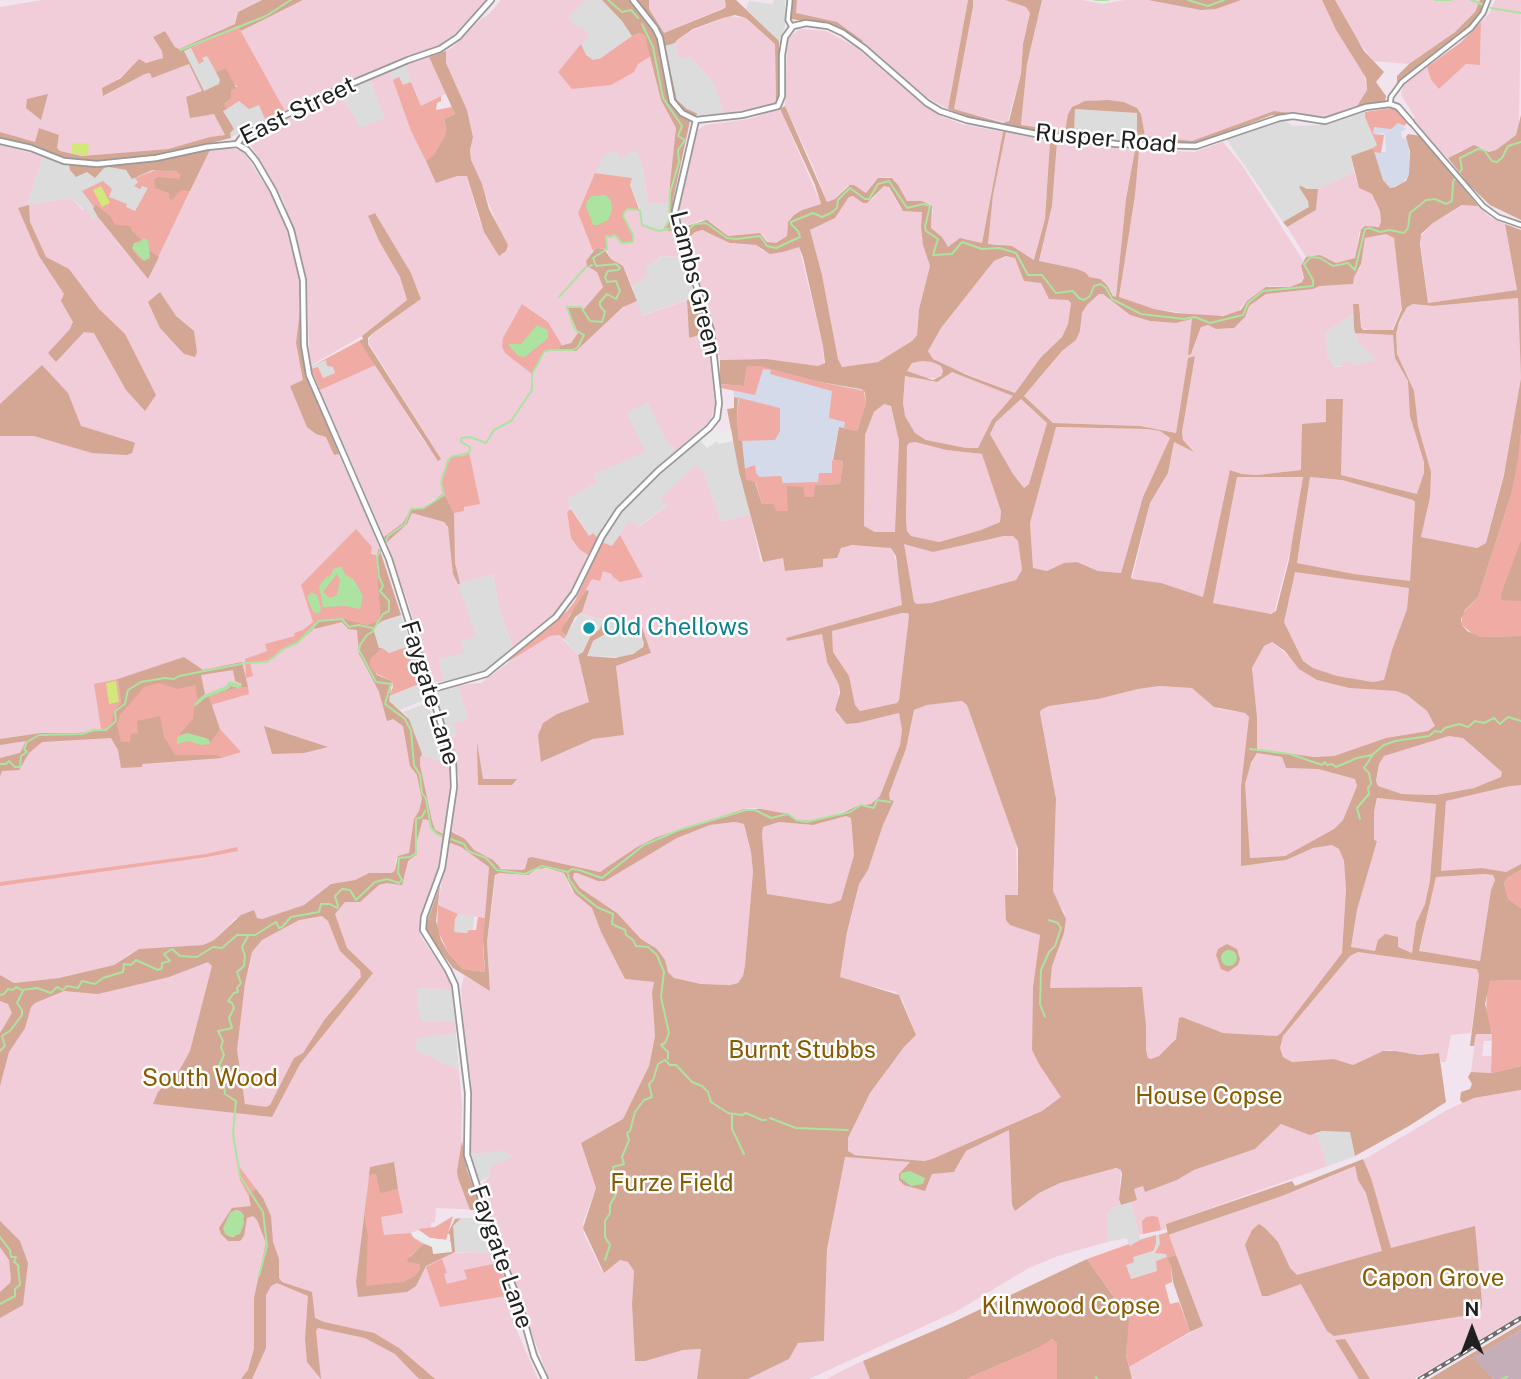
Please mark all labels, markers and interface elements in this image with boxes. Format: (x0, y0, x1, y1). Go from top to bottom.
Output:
street label: East Street (236, 71, 360, 151)
street label: Rusper Road (1034, 118, 1178, 160)
street label: Lambs Green (663, 208, 727, 358)
place label: Old Chellows (603, 614, 749, 642)
street label: Faygate Lane (394, 617, 466, 769)
marker: Old Chellows (581, 620, 597, 636)
park label: Burnt Stubbs (728, 1037, 876, 1065)
park label: South Wood (142, 1065, 278, 1093)
park label: House Copse (1135, 1083, 1283, 1111)
park label: Furze Field (610, 1170, 734, 1198)
street label: Faygate Lane (463, 1182, 539, 1332)
park label: Capon Grove (1362, 1265, 1504, 1293)
park label: Kilnwood Copse (982, 1293, 1160, 1321)
north arrow (1437, 1295, 1507, 1365)
text: N (1465, 1298, 1479, 1320)

